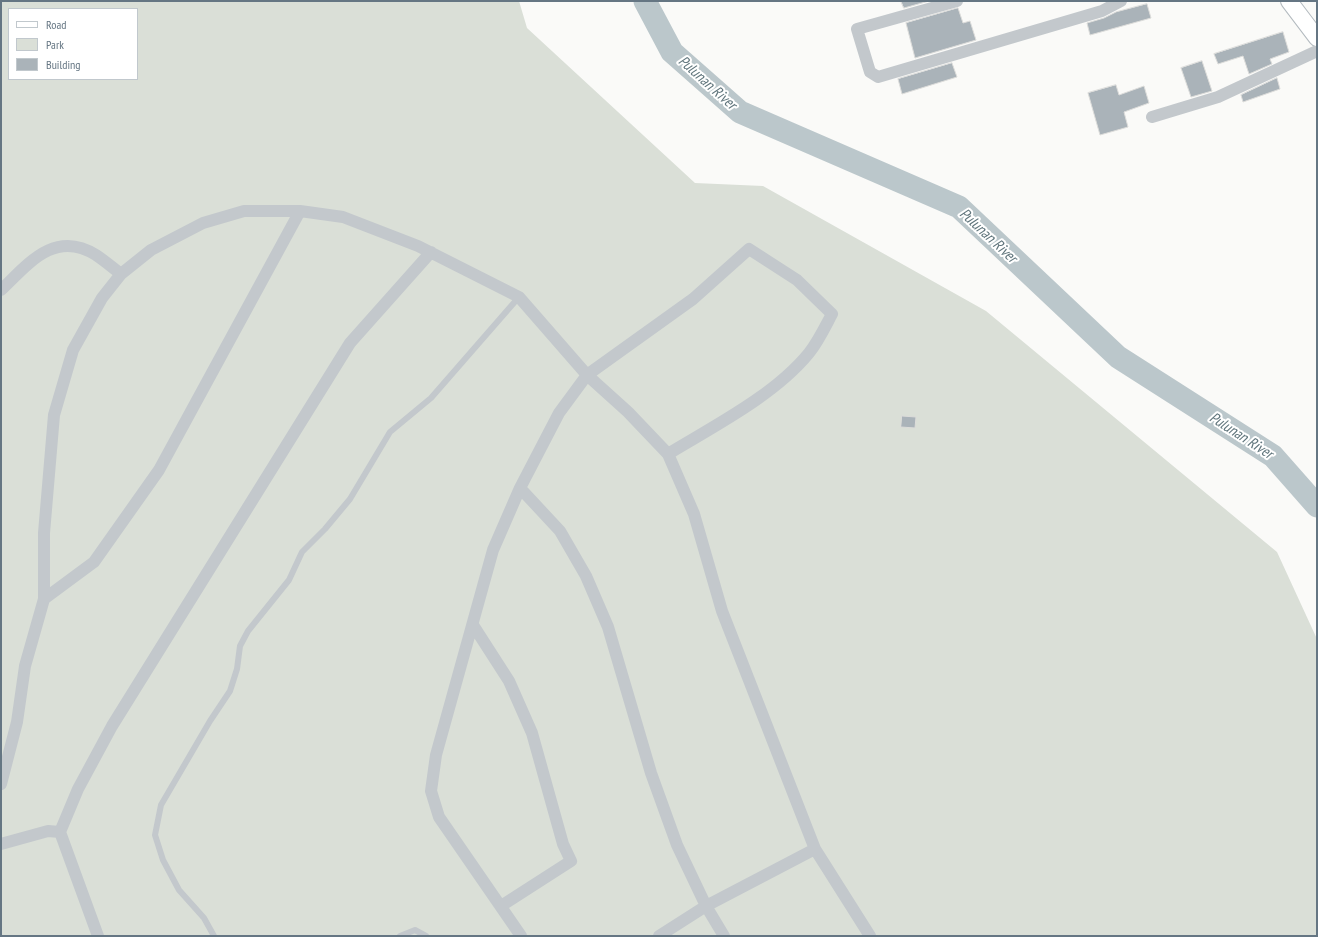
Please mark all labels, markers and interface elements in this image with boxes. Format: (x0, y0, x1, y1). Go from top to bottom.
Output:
legend (8, 8, 138, 80)
text: Road (46, 17, 66, 32)
text: Park (46, 37, 64, 52)
water label: Pulunan River (674, 52, 740, 114)
text: Building (46, 57, 81, 72)
water label: Pulunan River (956, 205, 1020, 267)
water label: Pulunan River (1206, 409, 1276, 463)

